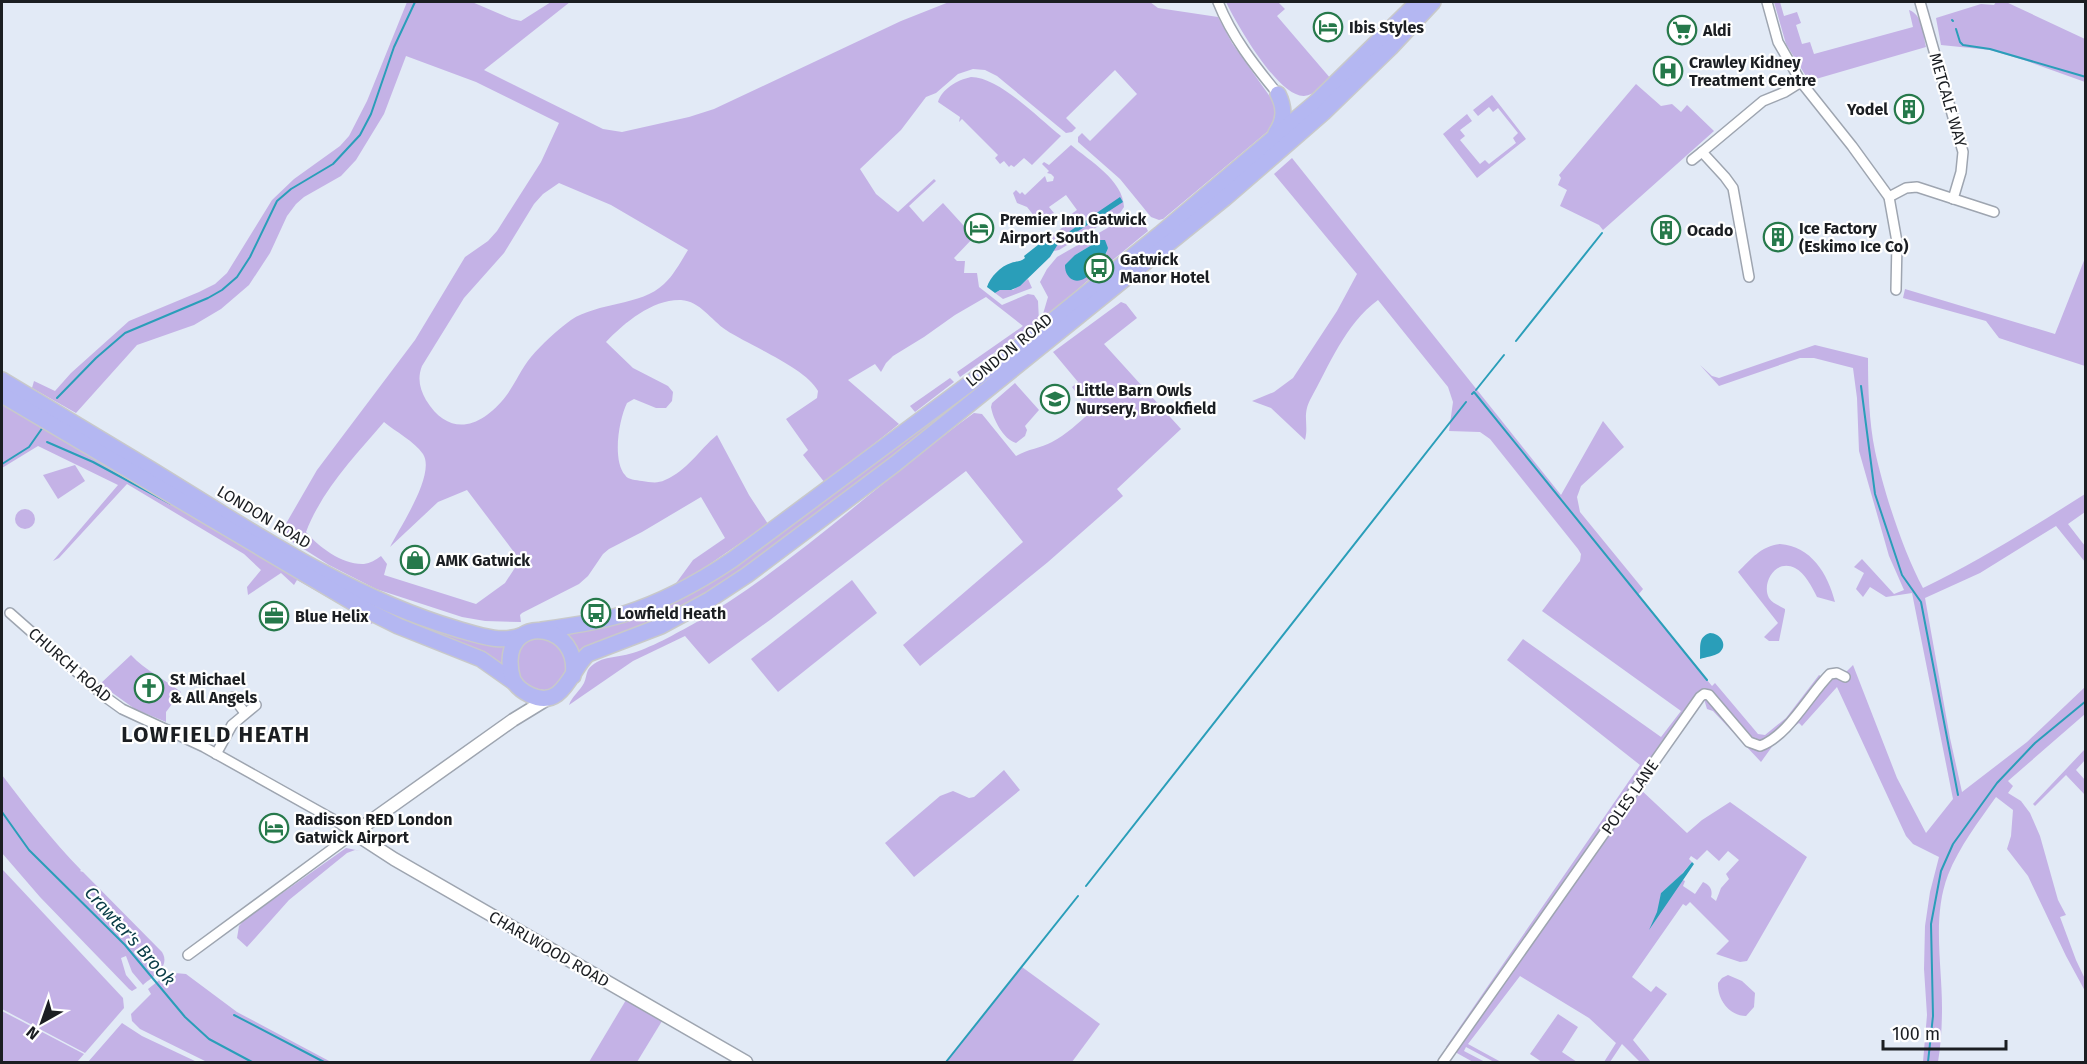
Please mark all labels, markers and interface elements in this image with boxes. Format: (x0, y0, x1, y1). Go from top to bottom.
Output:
hotel icon: Ibis Styles (1312, 11, 1344, 43)
supermarket icon: Aldi (1666, 14, 1698, 46)
place label: Ibis Styles (1349, 18, 1424, 37)
place label: Aldi (1702, 21, 1731, 40)
street label: METCALF WAY (1925, 51, 1971, 150)
place label: Crawley Kidney Treatment Centre (1689, 53, 1816, 90)
hospital icon: Crawley Kidney Treatment Centre (1652, 55, 1684, 87)
building icon: Yodel (1893, 93, 1925, 125)
place label: Yodel (1846, 100, 1888, 119)
place label: Premier Inn Gatwick Airport South (999, 210, 1146, 247)
hotel icon: Premier Inn Gatwick Airport South (963, 212, 995, 244)
building icon: Ocado (1650, 214, 1682, 246)
place label: Ice Factory (Eskimo Ice Co) (1799, 219, 1908, 256)
place label: Ocado (1687, 221, 1733, 240)
building icon: Ice Factory (Eskimo Ice Co) (1762, 221, 1794, 253)
place label: Gatwick Manor Hotel (1120, 250, 1210, 287)
bus stop icon: Gatwick Manor Hotel (1083, 252, 1115, 284)
street label: LONDON ROAD (962, 309, 1056, 391)
place label: Little Barn Owls Nursery, Brookfield (1076, 381, 1216, 418)
school or university icon: Little Barn Owls Nursery, Brookfield (1039, 383, 1071, 415)
street label: LONDON ROAD (214, 482, 314, 552)
shop icon: AMK Gatwick (399, 544, 431, 576)
place label: AMK Gatwick (435, 551, 530, 570)
bus stop icon: Lowfield Heath (580, 597, 612, 629)
office icon: Blue Helix (258, 600, 290, 632)
place label: Lowfield Heath (617, 604, 726, 623)
place label: Blue Helix (295, 607, 369, 626)
street label: CHURCH ROAD (25, 624, 115, 706)
place label: St Michael & All Angels (170, 670, 257, 707)
church icon: St Michael & All Angels (133, 672, 165, 704)
district label: LOWFIELD HEATH (121, 721, 311, 748)
street label: POLES LANE (1597, 756, 1663, 838)
place label: Radisson RED London Gatwick Airport (295, 810, 452, 847)
hotel icon: Radisson RED London Gatwick Airport (258, 812, 290, 844)
water label: Crawter's Brook (80, 882, 180, 990)
street label: CHARLWOOD ROAD (485, 907, 613, 991)
north arrow (12, 992, 72, 1052)
scale bar (1883, 1013, 2006, 1051)
text: N (23, 1022, 43, 1044)
text: 100 m (1892, 1023, 1940, 1045)

